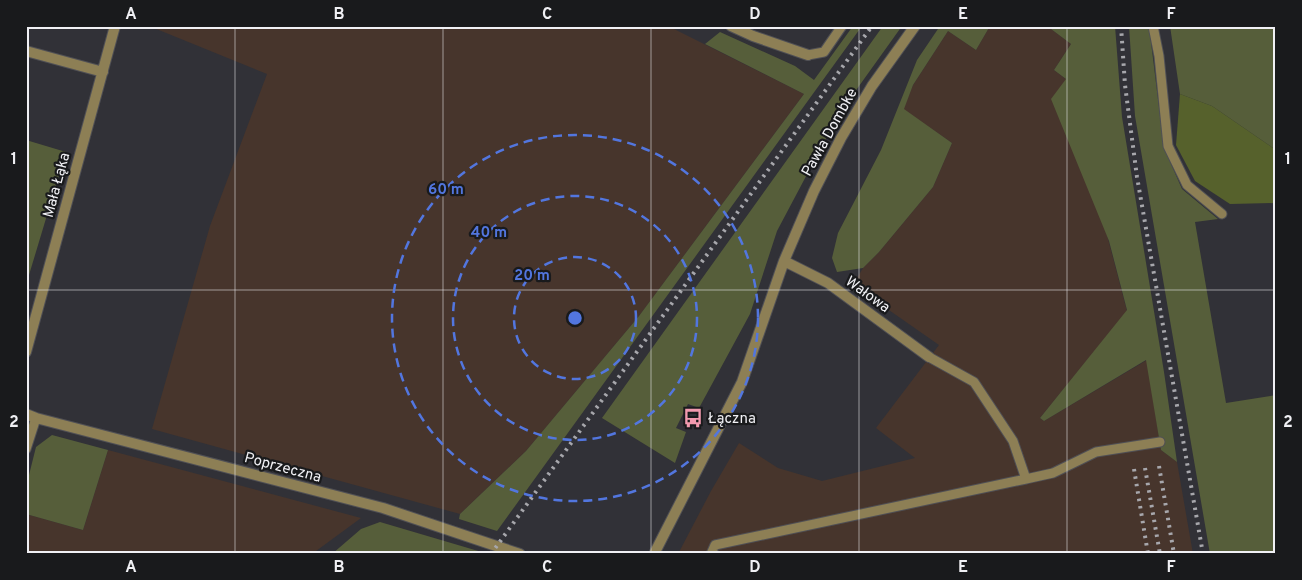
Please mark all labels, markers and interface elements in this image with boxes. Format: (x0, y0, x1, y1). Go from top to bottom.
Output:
text: A (125, 5, 137, 25)
text: B (333, 5, 345, 25)
text: C (542, 5, 552, 25)
text: D (749, 5, 761, 25)
text: E (958, 5, 968, 25)
text: F (1166, 5, 1176, 25)
street label: Pawła Dombke (798, 85, 862, 180)
text: 1 (11, 150, 17, 170)
text: 1 (1285, 150, 1291, 170)
street label: Mała Łąka (40, 151, 75, 220)
text: 60 m (428, 181, 464, 200)
text: 40 m (471, 224, 507, 243)
text: 20 m (514, 267, 550, 286)
street label: Wałowa (841, 273, 893, 318)
centre of rings (566, 309, 584, 327)
bus stop icon: Łączna (682, 407, 704, 429)
place label: Łączna (708, 410, 756, 429)
text: 2 (9, 413, 19, 433)
text: 2 (1283, 413, 1293, 433)
street label: Poprzeczna (242, 449, 323, 488)
text: A (125, 558, 137, 578)
text: B (333, 558, 345, 578)
text: C (542, 558, 552, 578)
text: D (749, 558, 761, 578)
text: E (958, 558, 968, 578)
text: F (1166, 558, 1176, 578)

